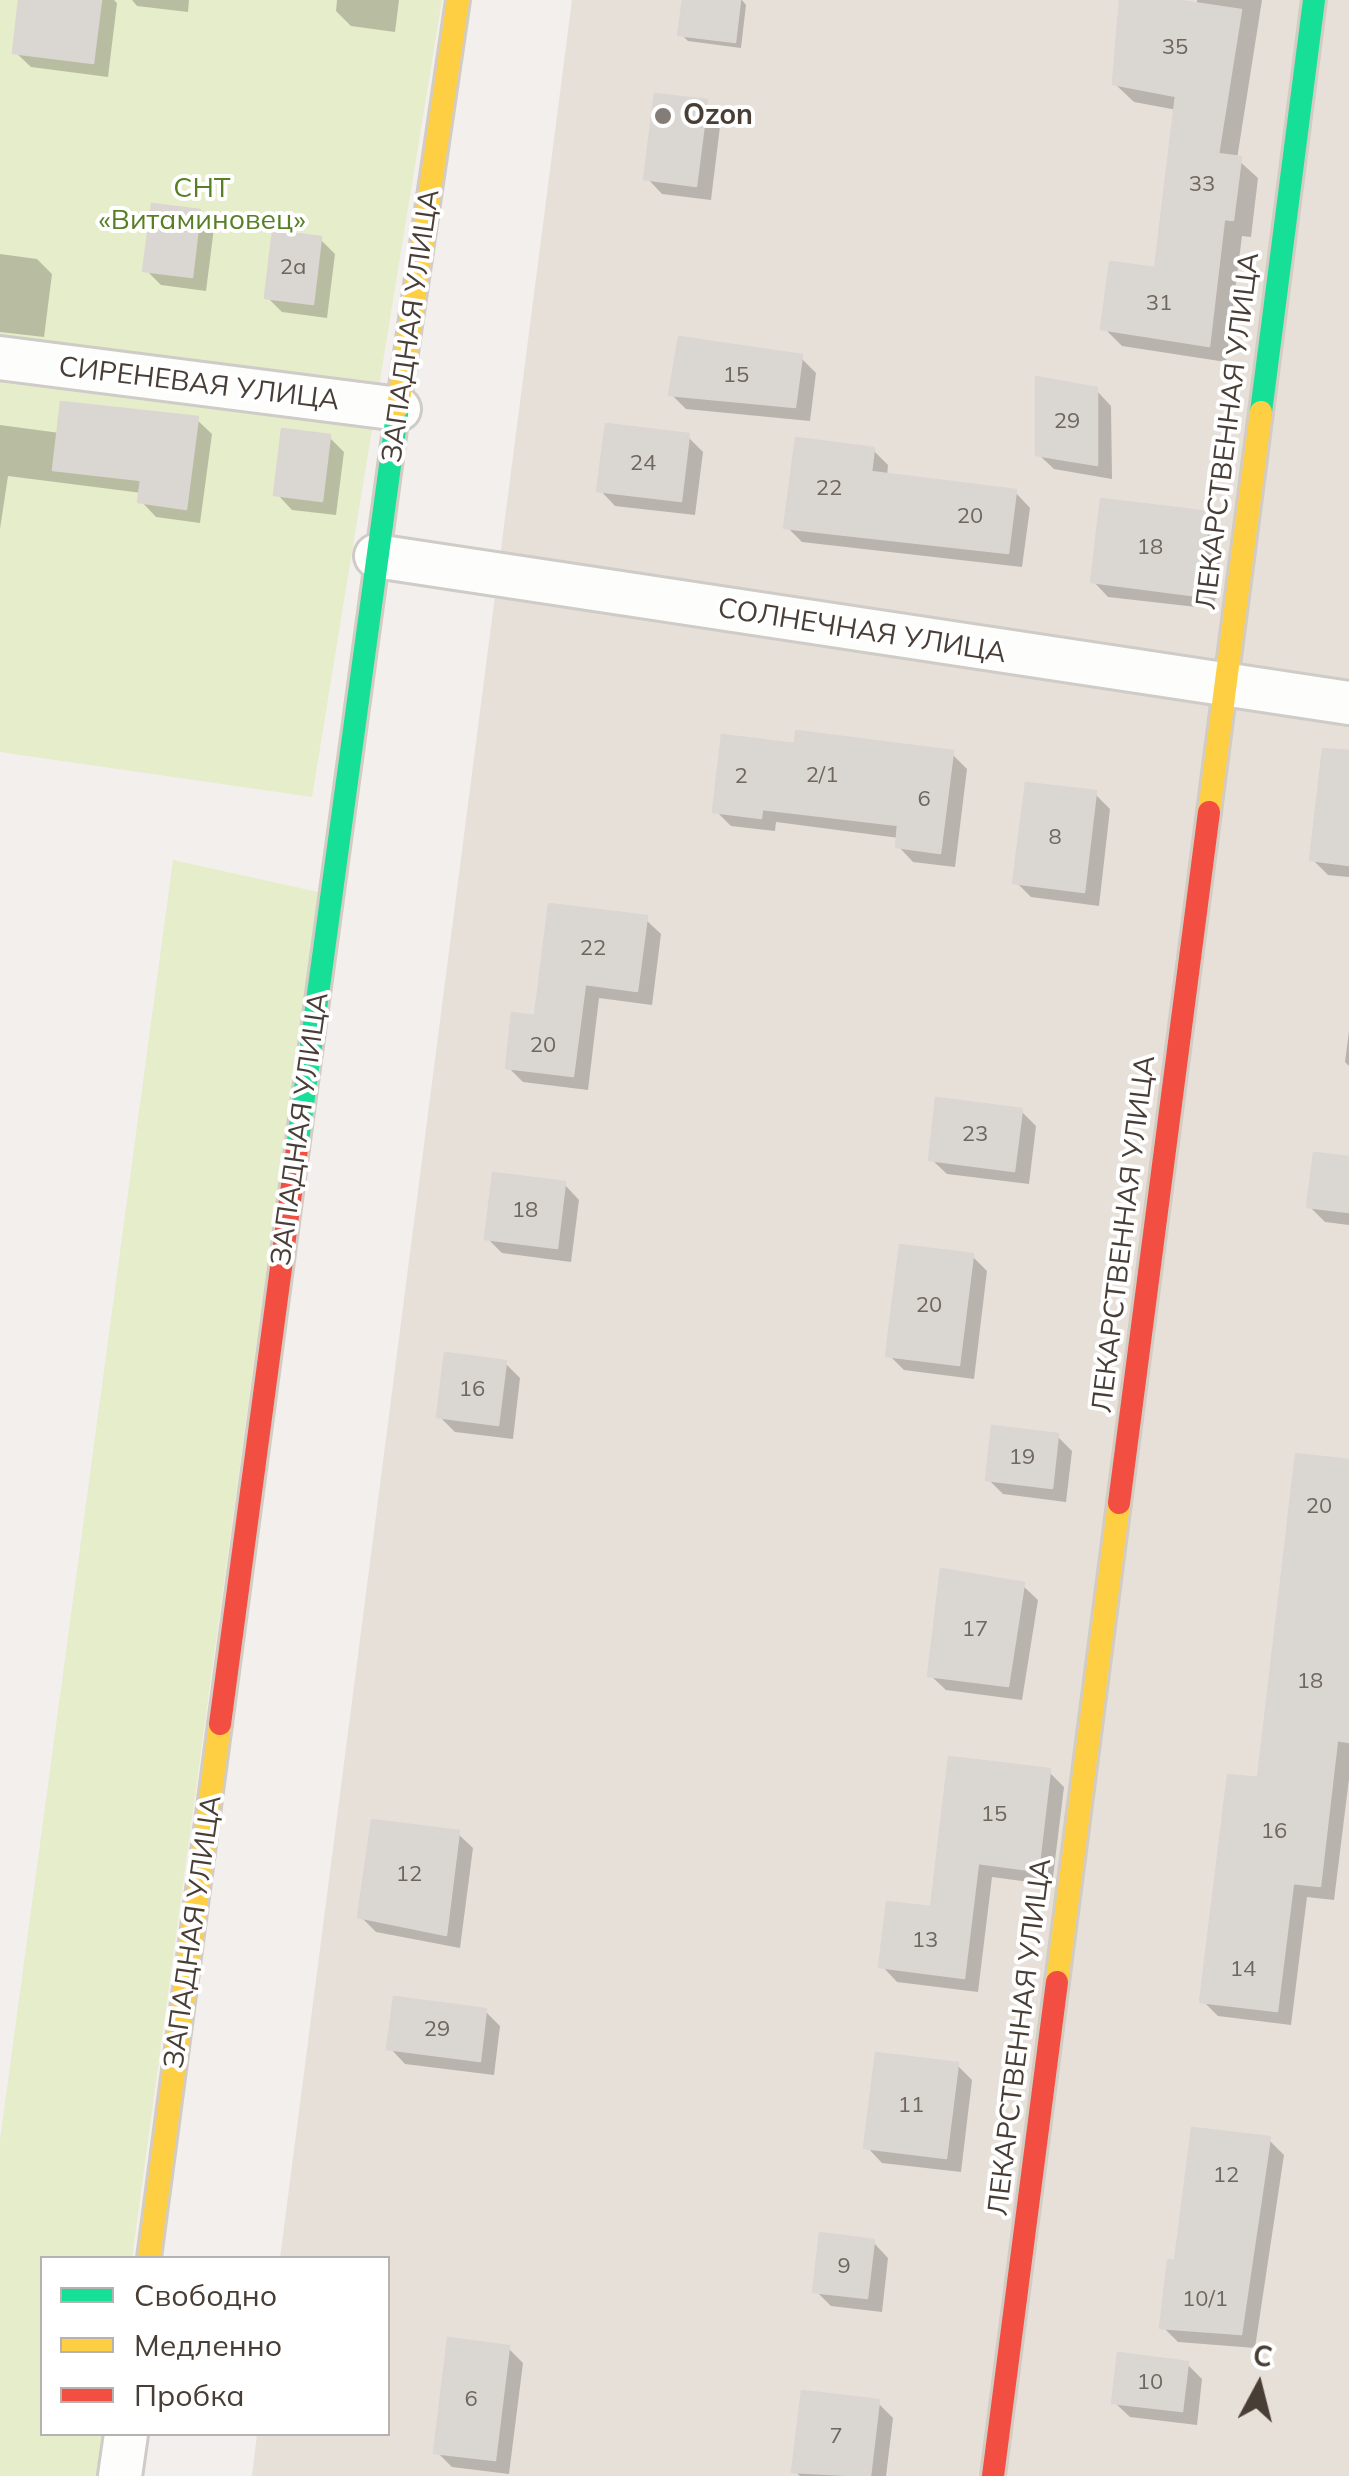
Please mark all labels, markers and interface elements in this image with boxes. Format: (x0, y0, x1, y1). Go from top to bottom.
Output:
house number: 35 (1162, 34, 1188, 60)
place label: Ozon (683, 99, 753, 133)
marker: Ozon (652, 105, 674, 127)
house number: 33 (1189, 171, 1215, 197)
park label: СНТ «Витаминовец» (98, 172, 306, 238)
street label: ЗАПАДНАЯ УЛИЦА (375, 187, 447, 465)
street label: ЛЕКАРСТВЕННАЯ УЛИЦА (1189, 251, 1267, 611)
house number: 2а (280, 254, 306, 280)
house number: 31 (1146, 290, 1172, 316)
street label: СИРЕНЕВАЯ УЛИЦА (57, 350, 341, 418)
house number: 15 (723, 362, 749, 388)
house number: 29 (1054, 408, 1080, 434)
house number: 24 (630, 450, 656, 476)
house number: 22 (816, 475, 842, 501)
house number: 20 (957, 503, 983, 529)
house number: 18 (1137, 534, 1163, 560)
street label: СОЛНЕЧНАЯ УЛИЦА (715, 592, 1009, 670)
house number: 2/1 (806, 762, 838, 788)
house number: 2 (734, 763, 748, 789)
house number: 6 (917, 786, 931, 812)
house number: 8 (1048, 824, 1062, 850)
house number: 22 (580, 935, 606, 961)
street label: ЗАПАДНАЯ УЛИЦА (264, 990, 336, 1268)
house number: 20 (530, 1032, 556, 1058)
street label: ЛЕКАРСТВЕННАЯ УЛИЦА (1085, 1054, 1163, 1414)
house number: 23 (962, 1121, 988, 1147)
house number: 18 (512, 1197, 538, 1223)
house number: 20 (916, 1292, 942, 1318)
house number: 16 (459, 1376, 485, 1402)
house number: 19 (1009, 1444, 1035, 1470)
house number: 20 (1306, 1493, 1332, 1519)
house number: 17 (962, 1616, 988, 1642)
house number: 18 (1297, 1668, 1323, 1694)
street label: ЗАПАДНАЯ УЛИЦА (157, 1793, 229, 2071)
house number: 15 (981, 1801, 1007, 1827)
house number: 16 (1261, 1818, 1287, 1844)
street label: ЛЕКАРСТВЕННАЯ УЛИЦА (981, 1857, 1059, 2217)
house number: 12 (396, 1861, 422, 1887)
house number: 13 (912, 1927, 938, 1953)
house number: 14 (1230, 1956, 1256, 1982)
house number: 29 (424, 2016, 450, 2042)
house number: 11 (898, 2092, 924, 2118)
house number: 12 (1213, 2162, 1239, 2188)
house number: 9 (837, 2253, 851, 2279)
legend (40, 2256, 390, 2436)
text: Свободно (134, 2276, 277, 2314)
house number: 10/1 (1182, 2286, 1228, 2312)
text: Медленно (134, 2326, 282, 2364)
north arrow (1209, 2336, 1309, 2436)
text: С (1251, 2337, 1274, 2374)
house number: 10 (1137, 2369, 1163, 2395)
text: Пробка (134, 2376, 245, 2414)
house number: 6 (464, 2386, 478, 2412)
house number: 7 (829, 2423, 843, 2449)

